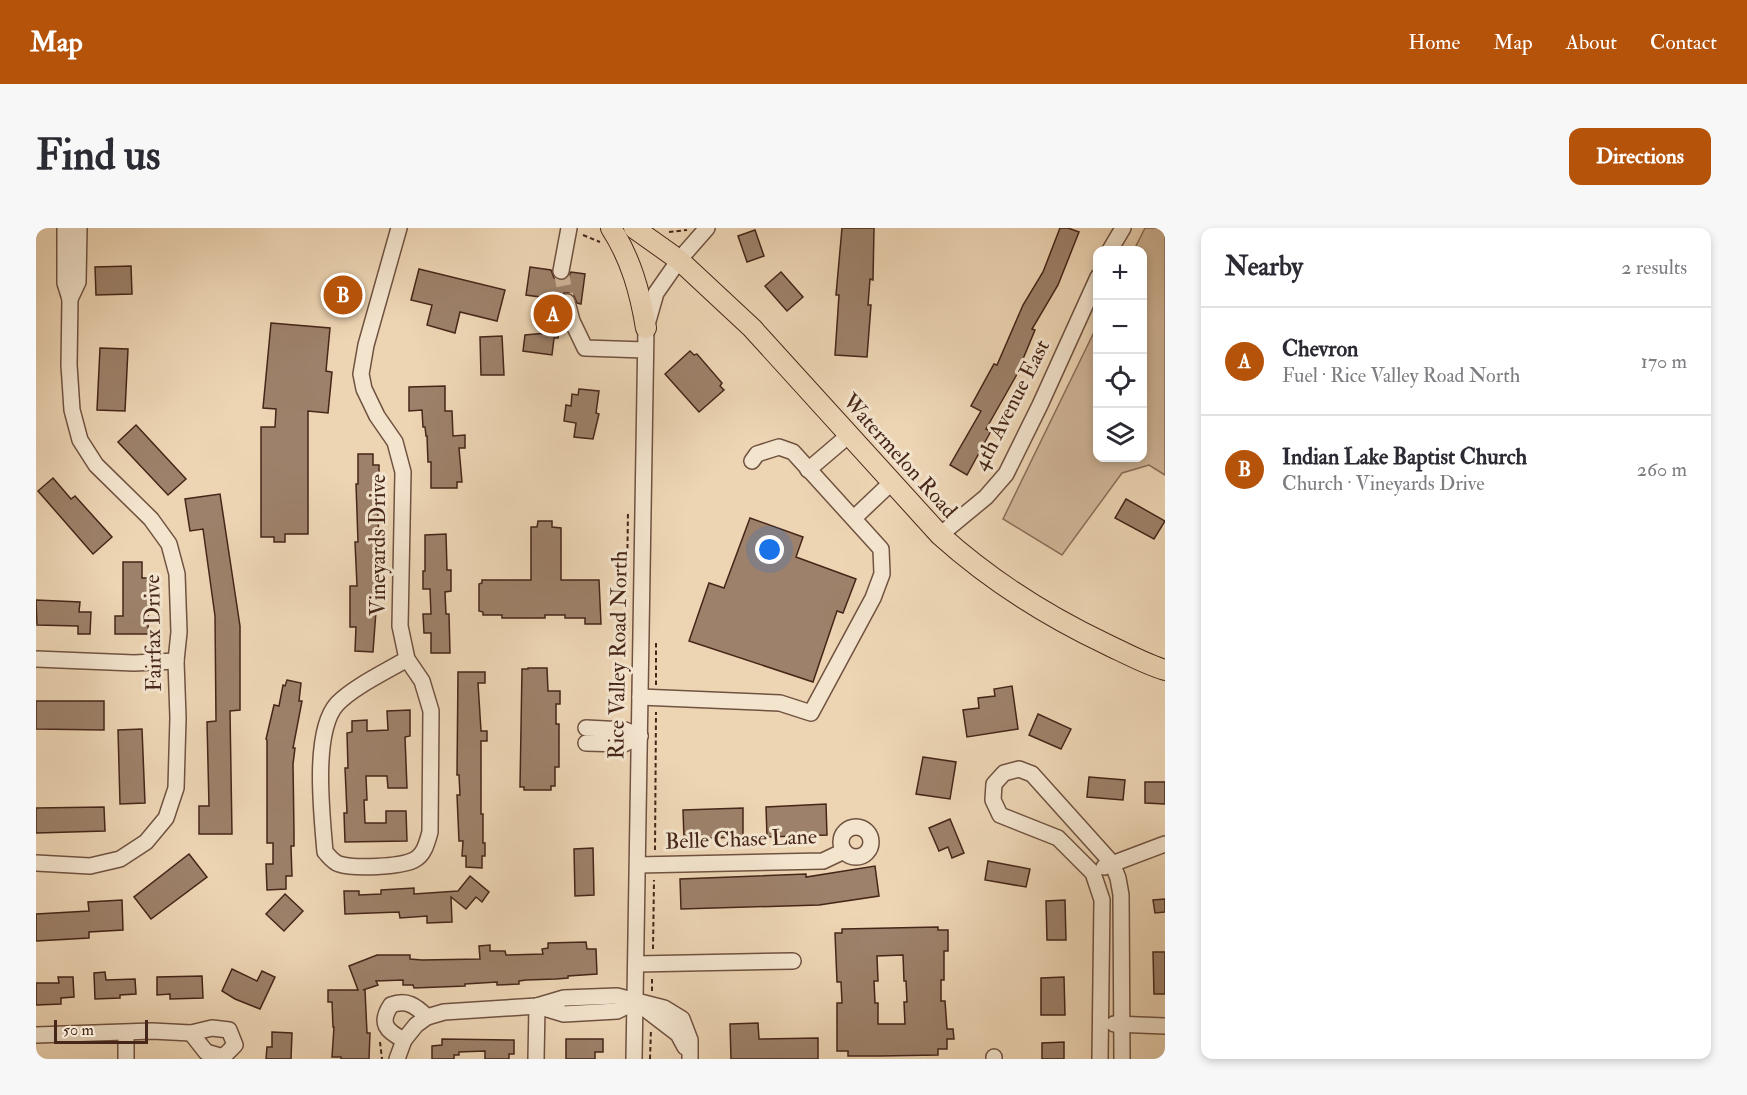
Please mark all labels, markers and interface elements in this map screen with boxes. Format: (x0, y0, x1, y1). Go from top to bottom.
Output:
text: Map (30, 25, 83, 60)
text: Home (1408, 29, 1460, 56)
text: Map (1493, 29, 1533, 56)
text: About (1566, 29, 1617, 56)
text: Contact (1650, 29, 1717, 56)
button: Directions (1569, 128, 1711, 185)
text: Find us (36, 130, 160, 182)
map controls (1093, 246, 1147, 462)
button: + (1093, 246, 1147, 300)
text: Nearby (1225, 251, 1303, 283)
text: 2 results (1621, 255, 1687, 280)
pin: B (324, 272, 362, 318)
pin: A (534, 292, 572, 337)
button: − (1093, 300, 1147, 354)
street label: 4th Avenue East (966, 335, 1056, 475)
text: Chevron (1282, 335, 1358, 363)
text: A (1238, 349, 1251, 374)
text: 170 m (1641, 349, 1687, 374)
button: locate (1093, 354, 1147, 408)
text: Fuel · Rice Valley Road North (1282, 363, 1520, 388)
street label: Watermelon Road (836, 387, 963, 524)
button: layers (1093, 408, 1147, 462)
text: Indian Lake Baptist Church (1282, 443, 1527, 471)
text: B (1238, 457, 1251, 482)
text: 260 m (1637, 457, 1687, 482)
text: Church · Vineyards Drive (1282, 471, 1485, 496)
street label: Vineyards Drive (364, 474, 392, 616)
your location (755, 535, 784, 564)
street label: Rice Valley Road North (602, 550, 634, 760)
street label: Fairfax Drive (138, 574, 168, 692)
street label: Belle Chase Lane (664, 822, 818, 856)
scale bar (54, 1017, 148, 1044)
text: 50 m (63, 1020, 94, 1040)

